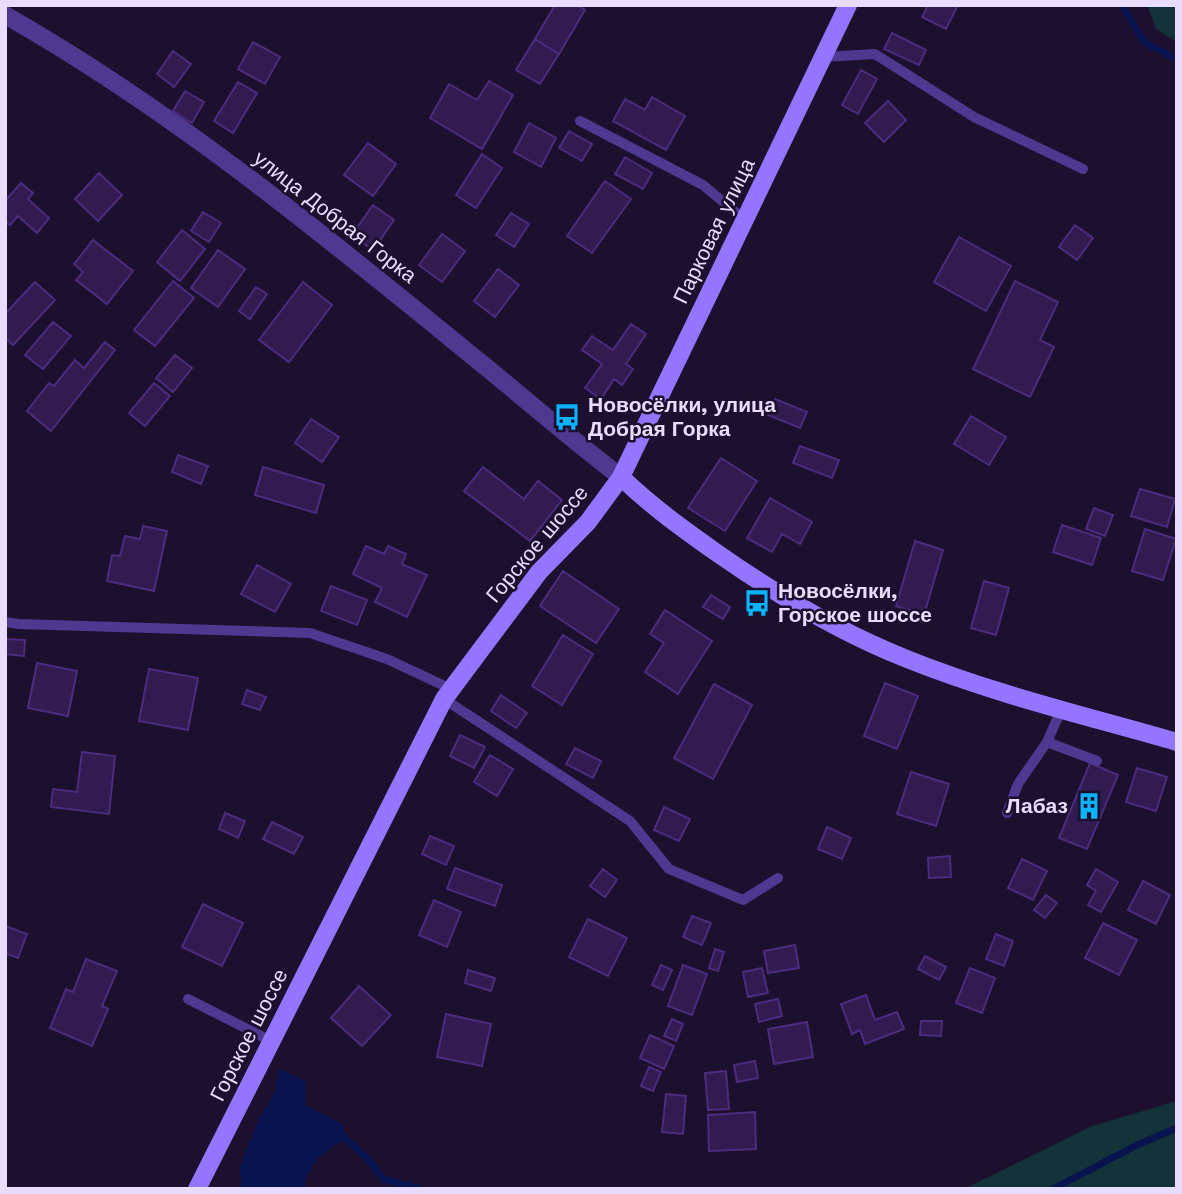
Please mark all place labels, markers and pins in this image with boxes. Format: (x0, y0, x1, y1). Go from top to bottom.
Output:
place label: Новосёлки, улица Добрая Горка (588, 392, 776, 441)
bus stop icon: Новосёлки, улица Добрая Горка (552, 402, 582, 432)
place label: Новосёлки, Горское шоссе (778, 578, 932, 627)
bus stop icon: Новосёлки, Горское шоссе (742, 588, 772, 618)
building icon: Лабаз (1074, 791, 1104, 821)
place label: Лабаз (1006, 793, 1068, 818)

